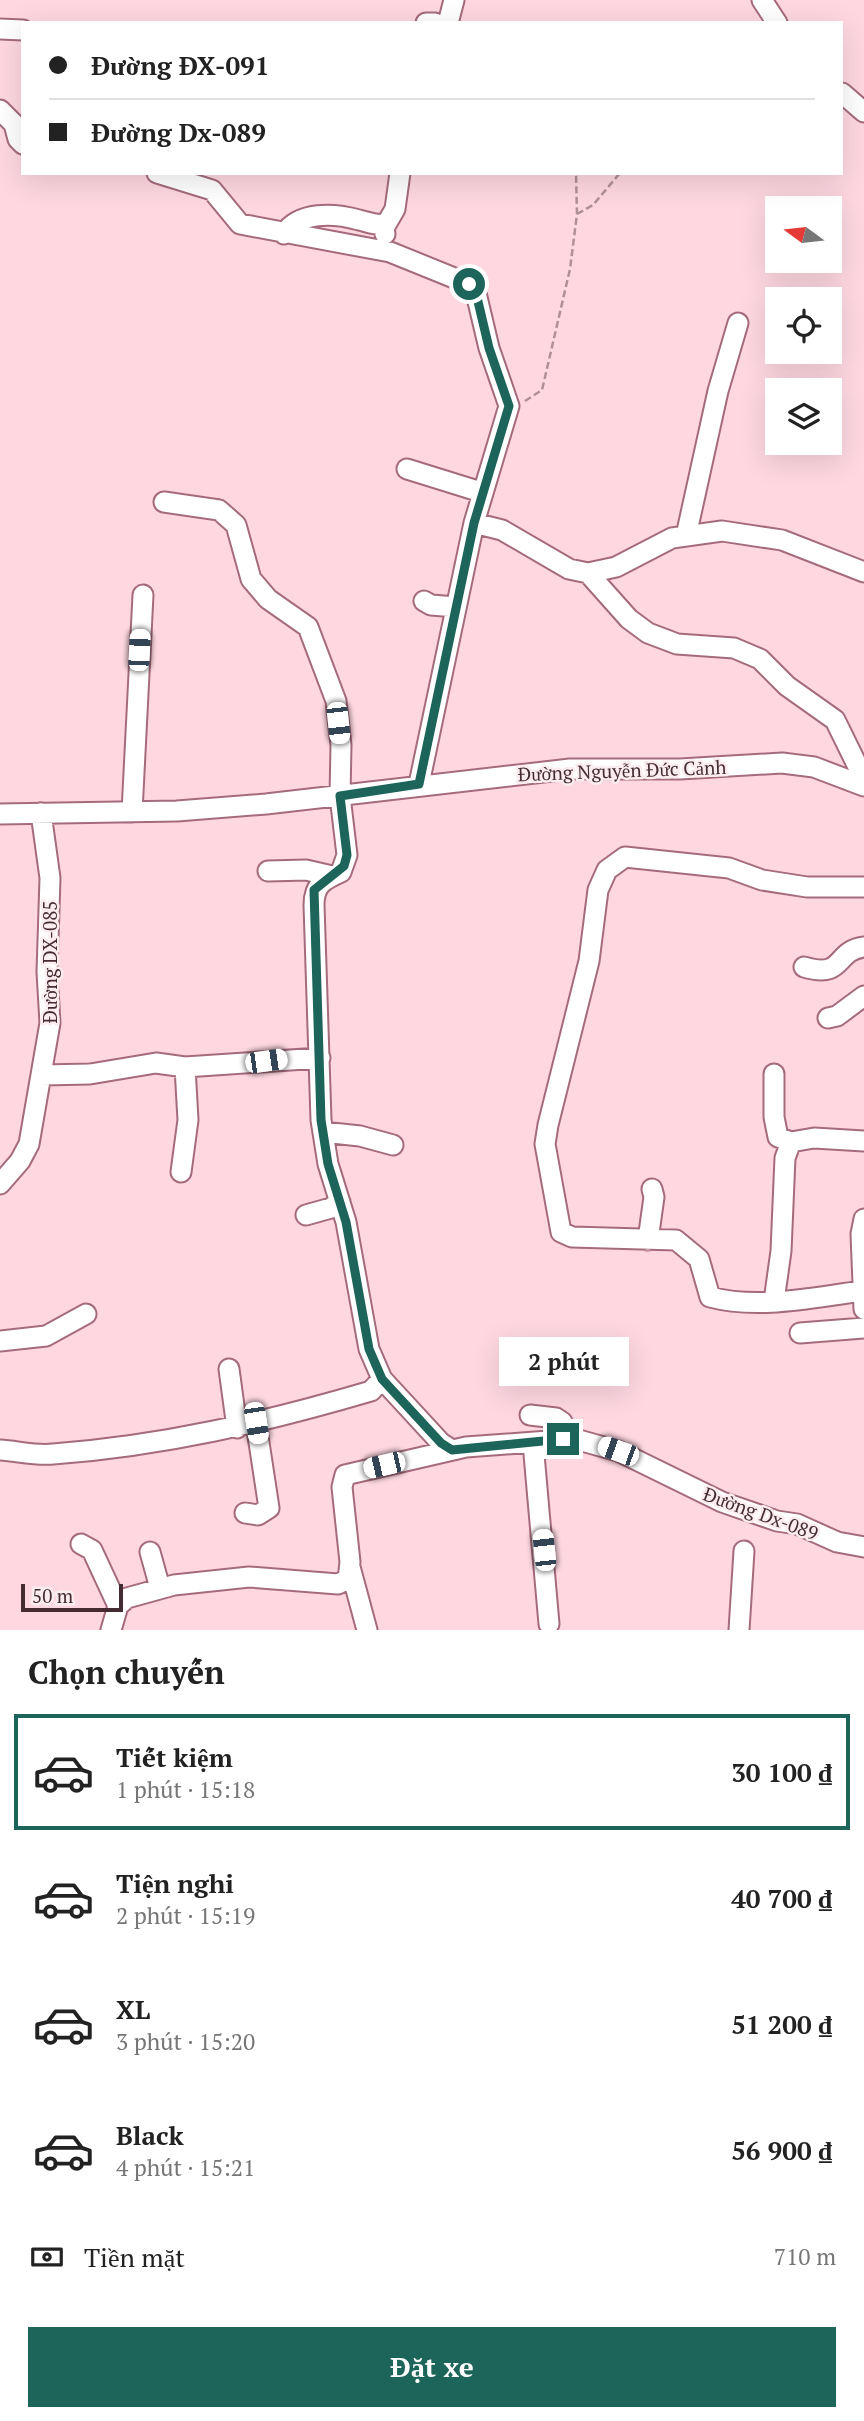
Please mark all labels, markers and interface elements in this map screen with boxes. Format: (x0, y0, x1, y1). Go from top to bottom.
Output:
text: Đường ĐX-091 (91, 48, 269, 82)
text: Đường Dx-089 (91, 115, 266, 149)
north arrow (765, 196, 842, 273)
map controls (765, 196, 842, 455)
route start (453, 268, 485, 300)
button: locate (765, 287, 842, 364)
button: layers (765, 378, 842, 455)
car (128, 628, 151, 672)
car (326, 701, 351, 745)
street label: Đường Nguyễn Đức Cảnh (517, 754, 727, 786)
street label: Đường DX-085 (37, 901, 62, 1023)
car (244, 1048, 289, 1074)
callout: 2 phút (498, 1338, 628, 1386)
text: 2 phút (528, 1346, 600, 1377)
car (243, 1401, 270, 1445)
route end (547, 1423, 579, 1455)
car (595, 1434, 642, 1468)
car (362, 1450, 407, 1480)
street label: Đường Dx-089 (700, 1481, 822, 1545)
car (532, 1528, 557, 1572)
scale bar (21, 1581, 122, 1613)
text: 50 m (32, 1583, 73, 1608)
text: Chọn chuyến (28, 1651, 225, 1693)
text: Tiết kiệm (116, 1740, 233, 1774)
icon: car (32, 1741, 95, 1804)
text: 30 100 ₫ (731, 1755, 832, 1789)
text: 1 phút · 15:18 (116, 1774, 255, 1805)
text: Tiện nghi (116, 1866, 234, 1900)
icon: car (32, 1867, 95, 1930)
text: 40 700 ₫ (731, 1881, 832, 1915)
text: 2 phút · 15:19 (116, 1900, 255, 1931)
text: XL (116, 1992, 150, 2026)
icon: car (32, 1993, 95, 2056)
text: 51 200 ₫ (731, 2007, 832, 2041)
text: 3 phút · 15:20 (116, 2026, 255, 2057)
text: Black (116, 2118, 184, 2152)
icon: car (32, 2119, 95, 2182)
text: 56 900 ₫ (731, 2133, 832, 2167)
text: 4 phút · 15:21 (116, 2152, 255, 2183)
icon: cash (28, 2238, 66, 2276)
text: Tiền mặt (84, 2240, 185, 2274)
text: 710 m (774, 2241, 836, 2272)
button: Đặt xe (28, 2327, 836, 2407)

